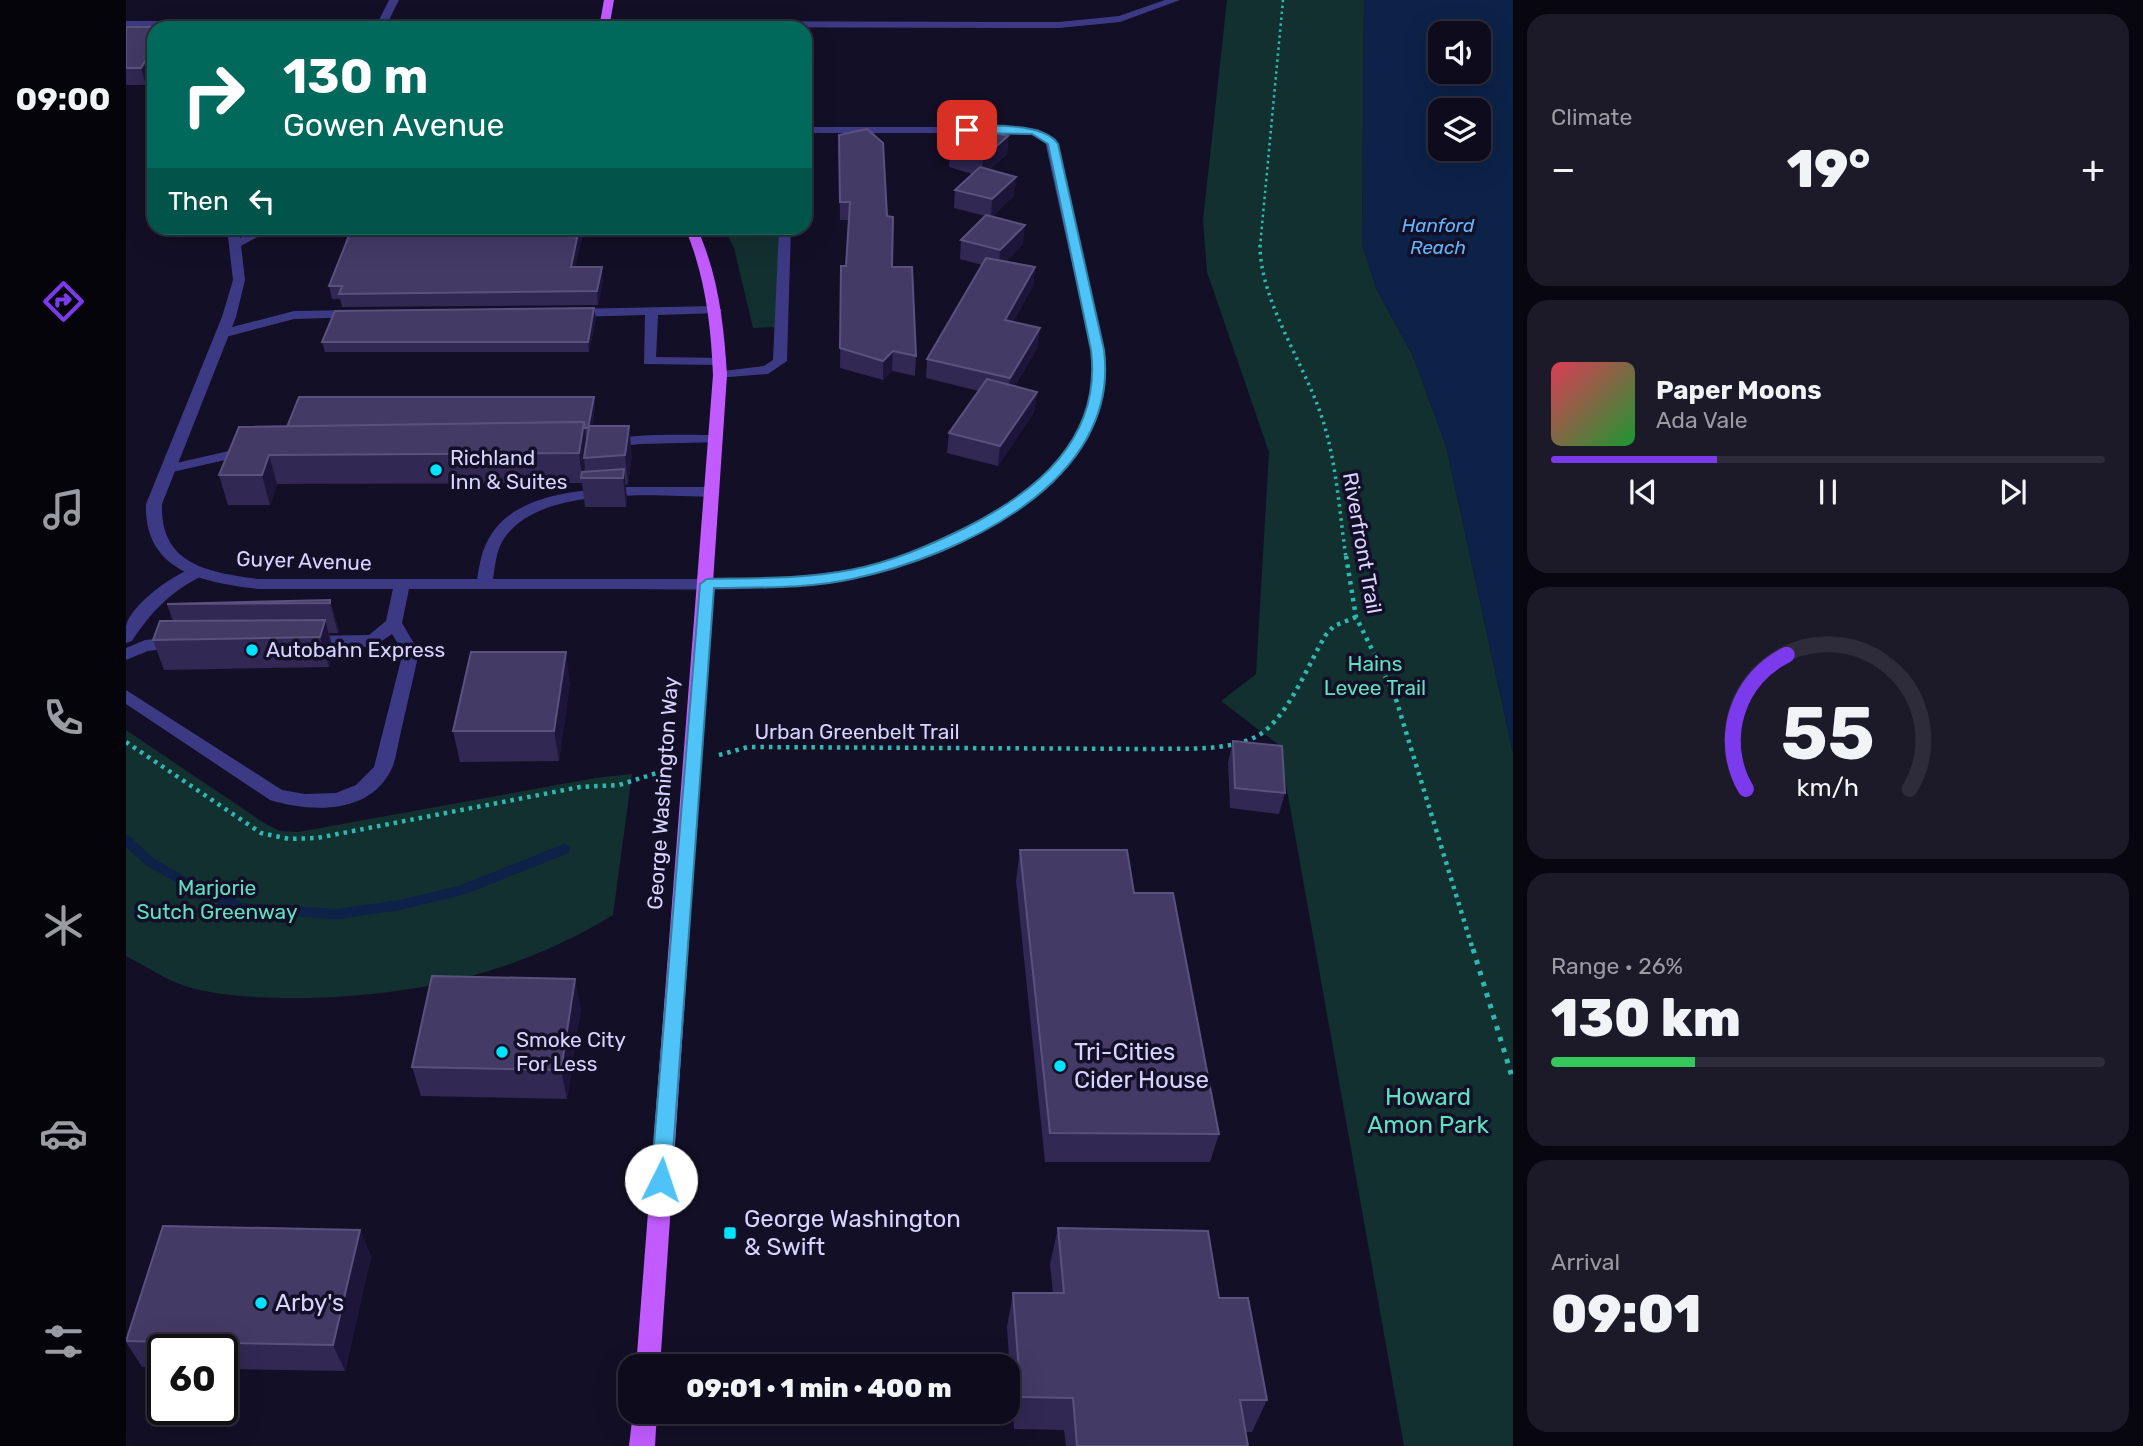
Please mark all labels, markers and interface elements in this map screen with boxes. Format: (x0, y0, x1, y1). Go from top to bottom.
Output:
map controls (1428, 21, 1491, 161)
button: sound (1428, 21, 1491, 84)
text: 130 m (283, 47, 428, 105)
icon: right (168, 49, 259, 140)
text: 09:00 (15, 80, 111, 118)
button: layers (1428, 98, 1491, 161)
pin (937, 100, 997, 160)
text: Climate (1551, 103, 1632, 131)
text: Gowen Avenue (283, 106, 504, 144)
icon: arrive (948, 111, 986, 149)
text: 19° (1787, 138, 1870, 200)
text: − (1551, 146, 1576, 192)
text: + (2081, 146, 2105, 192)
icon: left (243, 182, 281, 220)
text: Then (168, 186, 229, 217)
water label: Hanford Reach (1402, 214, 1475, 259)
icon: directions (39, 277, 88, 326)
text: Paper Moons (1656, 375, 1822, 406)
text: Ada Vale (1656, 406, 1748, 434)
place label: Richland Inn & Suites (450, 445, 568, 494)
marker: Richland Inn & Suites (428, 462, 444, 478)
street label: Riverfront Trail (1338, 470, 1387, 616)
icon: previous (1624, 473, 1662, 511)
icon: pause (1809, 473, 1847, 511)
icon: next (1994, 473, 2032, 511)
icon: music (39, 485, 88, 534)
street label: Guyer Avenue (236, 546, 372, 575)
place label: Autobahn Express (266, 637, 445, 662)
marker: Autobahn Express (244, 642, 260, 658)
park label: Hains Levee Trail (1324, 651, 1426, 700)
street label: George Washington Way (642, 675, 683, 910)
text: 55 (1781, 691, 1875, 777)
icon: phone (39, 693, 88, 742)
street label: Urban Greenbelt Trail (754, 719, 960, 744)
text: km/h (1797, 773, 1859, 802)
park label: Marjorie Sutch Greenway (136, 875, 298, 924)
icon: climate (39, 901, 88, 950)
text: Range · 26% (1551, 952, 1683, 980)
text: 130 km (1551, 987, 1741, 1049)
place label: Smoke City For Less (516, 1027, 626, 1076)
place label: Tri-Cities Cider House (1074, 1038, 1209, 1094)
marker: Smoke City For Less (494, 1044, 510, 1060)
marker: Tri-Cities Cider House (1052, 1058, 1068, 1074)
park label: Howard Amon Park (1367, 1083, 1489, 1139)
icon: car (39, 1109, 88, 1158)
position arrow (624, 1143, 698, 1217)
place label: George Washington & Swift (744, 1205, 961, 1261)
marker: George Washington & Swift (722, 1225, 738, 1241)
text: Arrival (1551, 1248, 1620, 1276)
text: 09:01 (1551, 1283, 1702, 1345)
place label: Arby's (275, 1289, 344, 1317)
marker: Arby's (253, 1295, 269, 1311)
icon: filters (39, 1317, 88, 1366)
speed limit sign: 60 (147, 1334, 238, 1425)
text: 09:01 · 1 min · 400 m (686, 1373, 952, 1404)

